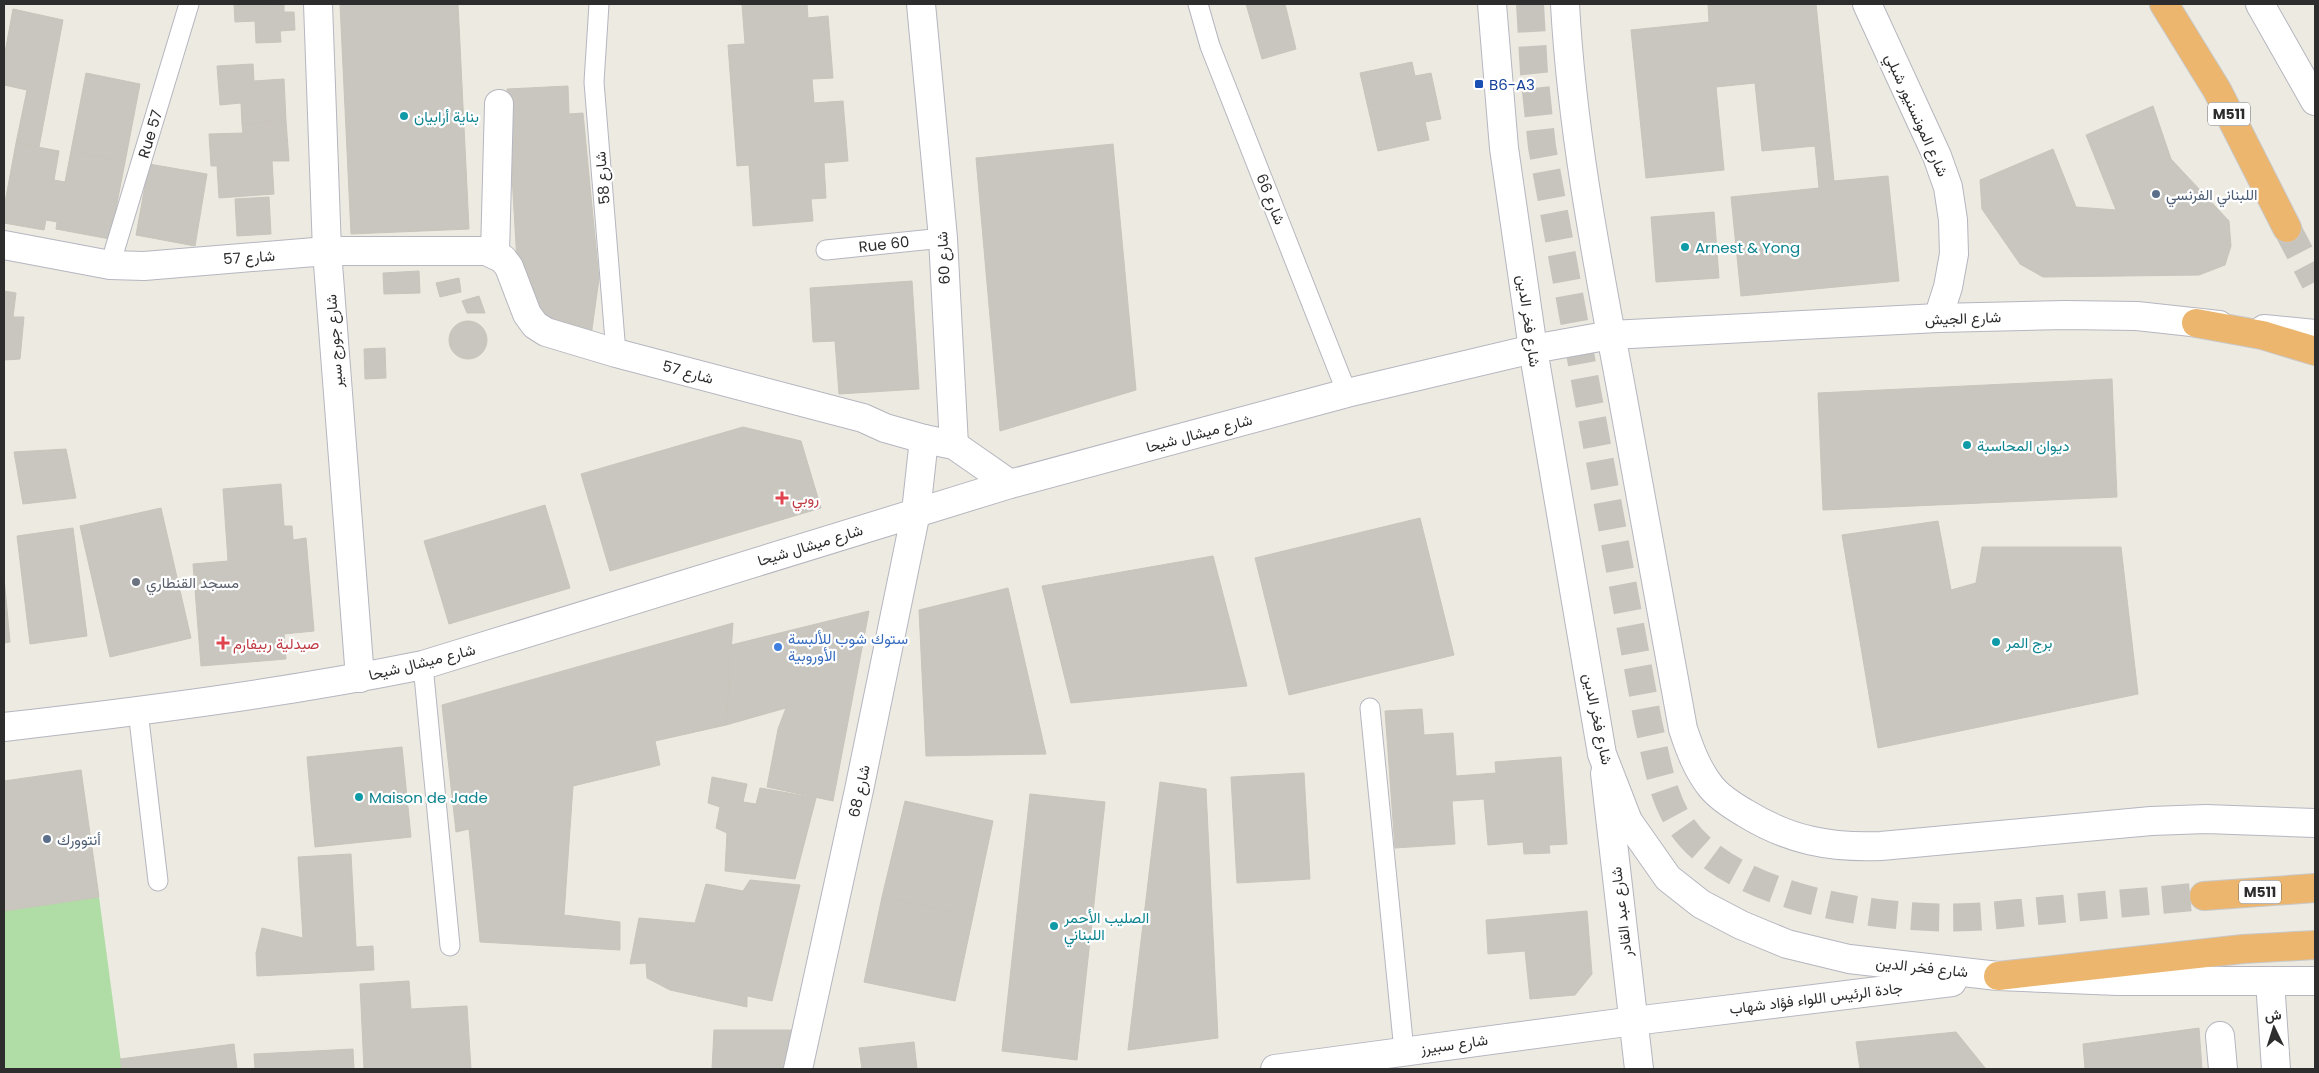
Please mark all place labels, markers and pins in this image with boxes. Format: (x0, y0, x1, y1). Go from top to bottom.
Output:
place label: B6-A3 (1489, 74, 1535, 95)
marker: B6-A3 (1473, 78, 1485, 90)
place label: بناية أرابيان (414, 106, 479, 127)
marker: بناية أرابيان (398, 110, 410, 122)
place label: اللبناني الفرنسي (2166, 184, 2257, 208)
marker: اللبناني الفرنسي (2150, 188, 2162, 200)
place label: Arnest & Yong (1695, 237, 1800, 258)
marker: Arnest & Yong (1679, 241, 1691, 253)
place label: ديوان المحاسبة (1977, 435, 2069, 456)
marker: ديوان المحاسبة (1961, 439, 1973, 451)
place label: روبي (792, 488, 819, 512)
marker: روبي (776, 492, 788, 504)
place label: مسجد القنطاري (146, 572, 239, 596)
marker: مسجد القنطاري (130, 576, 142, 588)
place label: ستوك شوب للألبسة الأوروبية (788, 628, 908, 666)
place label: برج المر (2005, 632, 2052, 654)
place label: صيدلية ربيفارم (233, 633, 319, 654)
marker: برج المر (1990, 636, 2002, 648)
marker: صيدلية ربيفارم (217, 637, 229, 649)
marker: ستوك شوب للألبسة الأوروبية (772, 641, 784, 653)
place label: Maison de Jade (369, 787, 488, 808)
marker: Maison de Jade (353, 791, 365, 803)
place label: أنتوورك (57, 829, 101, 850)
marker: أنتوورك (41, 833, 53, 845)
place label: الصليب الأحمر اللبناني (1063, 907, 1149, 948)
marker: الصليب الأحمر اللبناني (1048, 920, 1060, 932)

